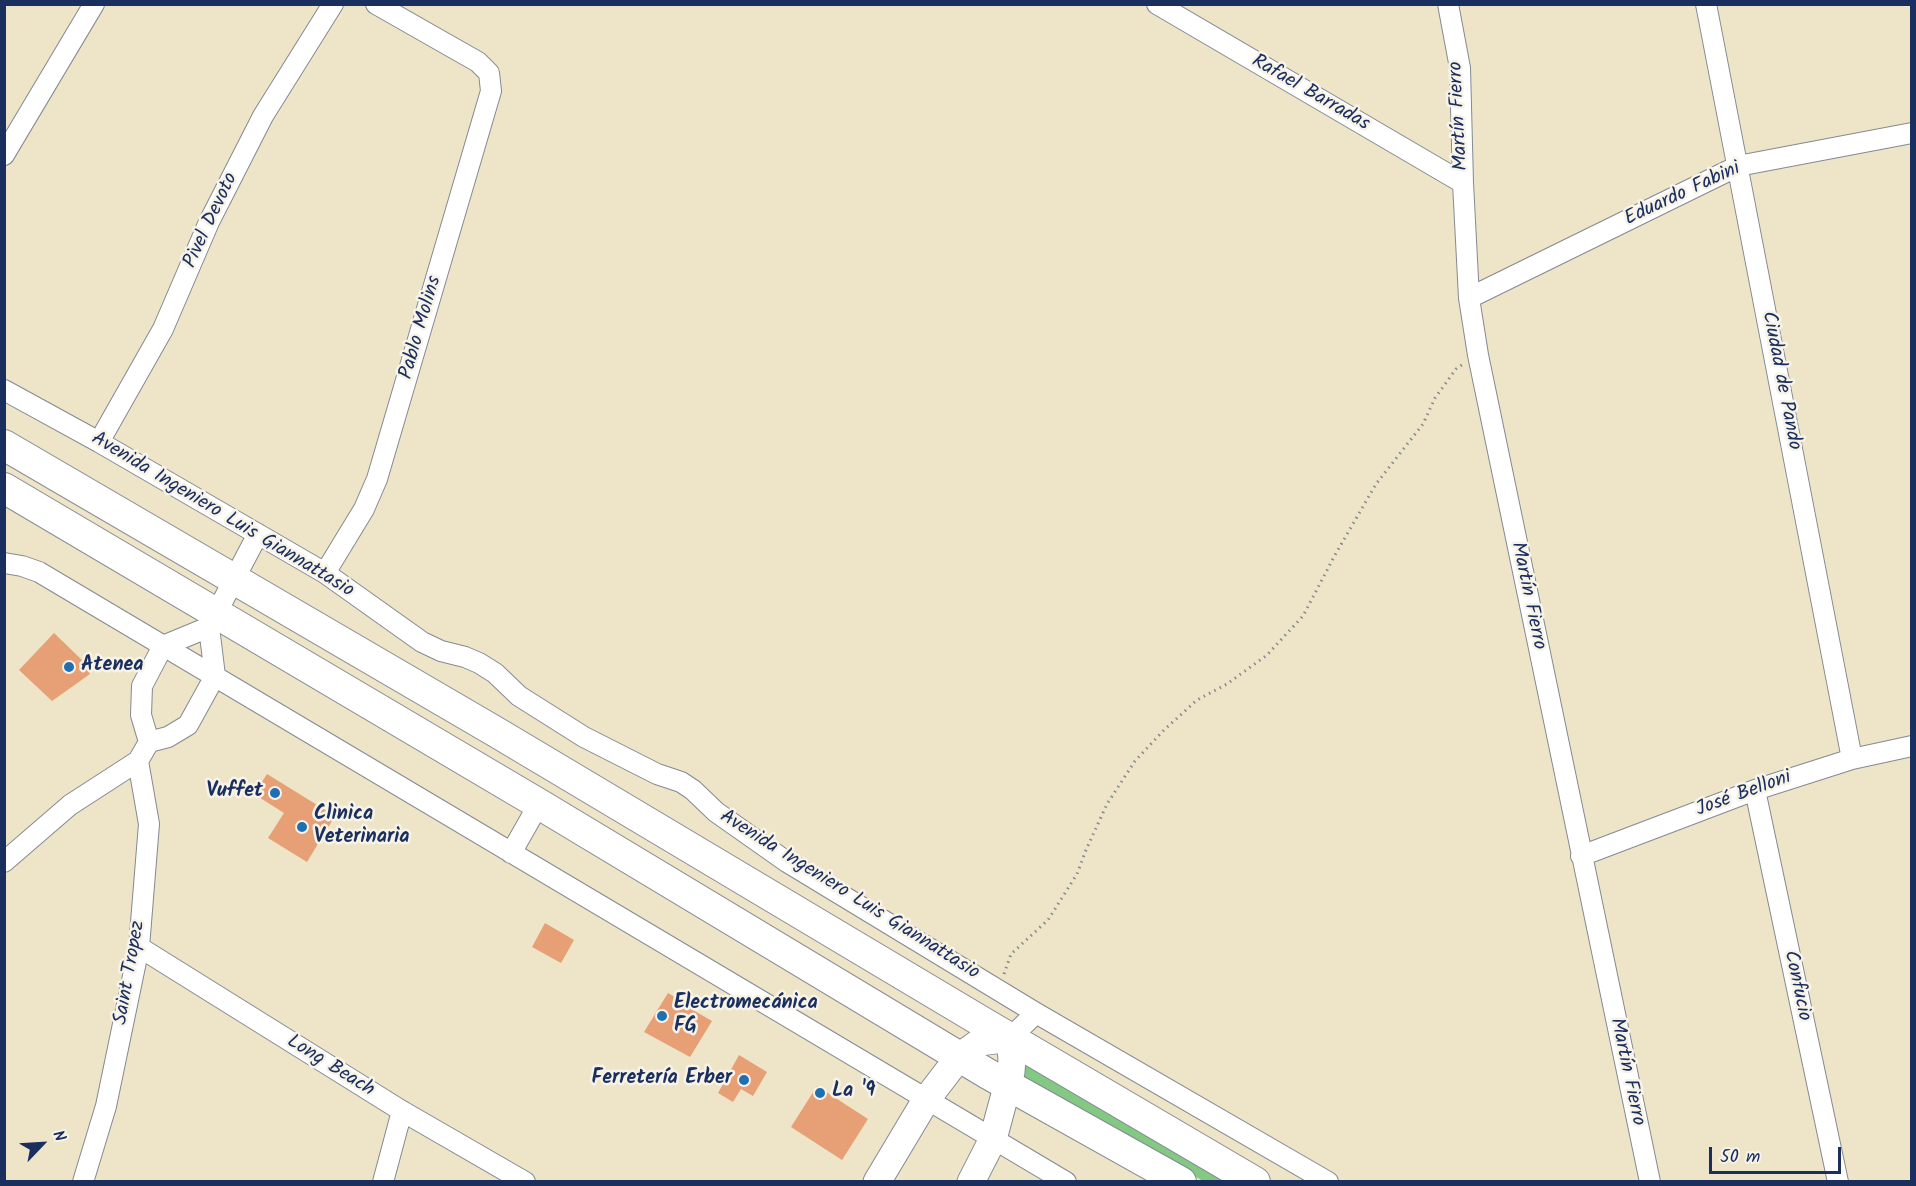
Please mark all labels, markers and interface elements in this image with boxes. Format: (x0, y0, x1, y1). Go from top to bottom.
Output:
street label: Rafael Barradas (1247, 50, 1373, 138)
street label: Martín Fierro (1445, 61, 1475, 171)
street label: Eduardo Fabini (1621, 158, 1745, 232)
street label: Pivel Devoto (180, 170, 244, 272)
street label: Pablo Molins (396, 274, 448, 382)
street label: Ciudad de Pando (1755, 310, 1805, 452)
street label: Avenida Ingeniero Luis Giannattasio (86, 428, 358, 604)
street label: Martín Fierro (1504, 540, 1550, 652)
place label: Atenea (81, 655, 143, 679)
marker: Atenea (62, 660, 76, 674)
street label: José Belloni (1693, 767, 1795, 823)
place label: Vuffet (206, 781, 263, 805)
marker: Vuffet (268, 786, 282, 800)
place label: Clinica Veterinaria (314, 804, 410, 851)
street label: Avenida Ingeniero Luis Giannattasio (715, 806, 983, 986)
marker: Clinica Veterinaria (295, 820, 309, 834)
street label: Saint Tropez (110, 919, 152, 1027)
street label: Confucio (1777, 949, 1815, 1023)
place label: Electromecánica FG (674, 993, 818, 1040)
marker: Electromecánica FG (655, 1009, 669, 1023)
street label: Martín Fierro (1603, 1016, 1649, 1128)
street label: Long Beach (282, 1031, 378, 1103)
place label: Ferretería Erber (591, 1068, 732, 1092)
marker: Ferretería Erber (737, 1073, 751, 1087)
place label: La '9 (832, 1081, 875, 1105)
marker: La '9 (813, 1086, 827, 1100)
north arrow (12, 1114, 72, 1174)
text: N (45, 1126, 72, 1146)
scale bar (1712, 1135, 1844, 1173)
text: 50 m (1720, 1143, 1760, 1172)

